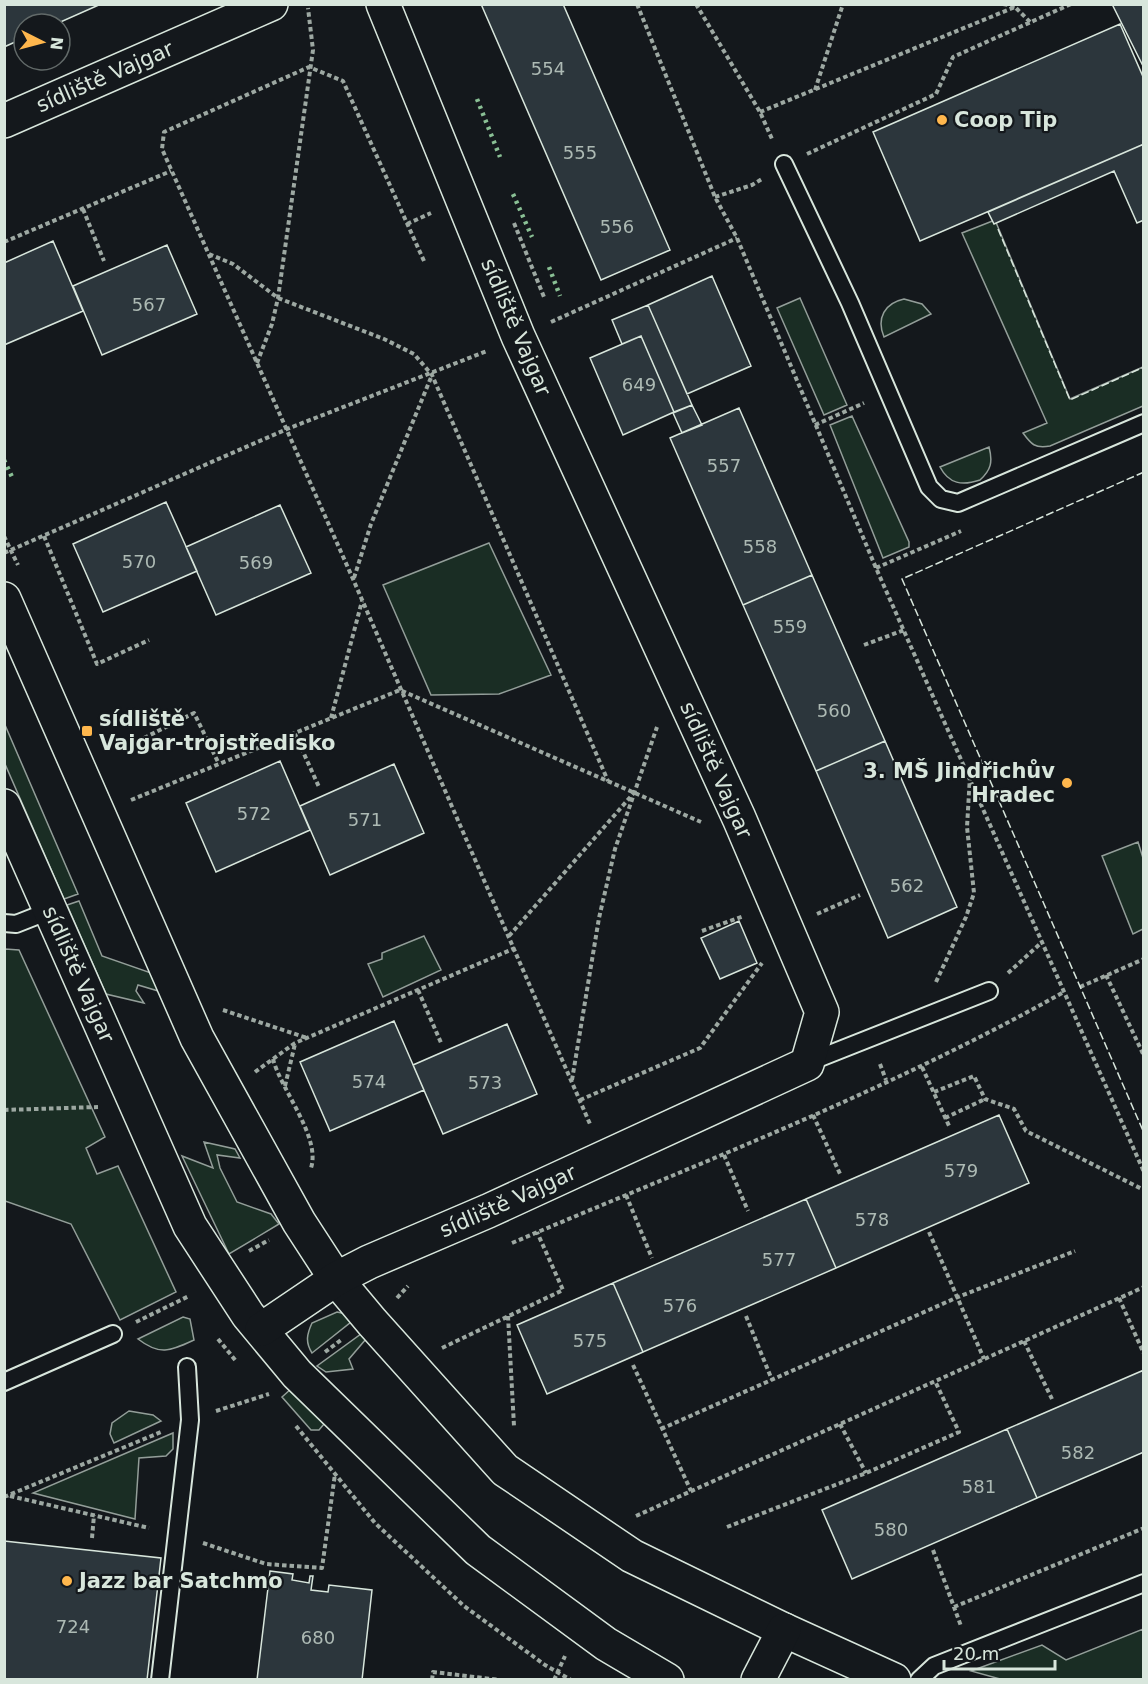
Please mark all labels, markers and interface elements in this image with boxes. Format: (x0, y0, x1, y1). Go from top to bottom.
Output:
north arrow (12, 12, 72, 72)
street label: sídliště Vajgar (33, 36, 177, 117)
text: N (46, 36, 67, 51)
house number: 554 (531, 58, 565, 79)
place label: Coop Tip (954, 108, 1057, 132)
marker: Coop Tip (935, 113, 949, 127)
house number: 555 (563, 142, 597, 163)
house number: 556 (600, 216, 634, 237)
street label: sídliště Vajgar (476, 255, 556, 400)
house number: 567 (132, 294, 166, 315)
house number: 649 (622, 374, 656, 395)
house number: 557 (707, 455, 741, 476)
house number: 558 (743, 536, 777, 557)
house number: 570 (122, 551, 156, 572)
house number: 569 (239, 552, 273, 573)
house number: 559 (773, 616, 807, 637)
street label: sídliště Vajgar (675, 698, 757, 842)
house number: 560 (817, 700, 851, 721)
place label: sídliště Vajgar-trojstředisko (99, 707, 335, 755)
marker: sídliště Vajgar-trojstředisko (80, 724, 94, 738)
place label: 3. MŠ Jindřichův Hradec (863, 758, 1055, 807)
marker: 3. MŠ Jindřichův Hradec (1060, 776, 1074, 790)
house number: 572 (237, 803, 271, 824)
house number: 571 (348, 809, 382, 830)
house number: 562 (890, 875, 924, 896)
street label: sídliště Vajgar (38, 902, 119, 1047)
house number: 574 (352, 1071, 386, 1092)
house number: 573 (468, 1072, 502, 1093)
street label: sídliště Vajgar (436, 1160, 580, 1242)
house number: 579 (944, 1160, 978, 1181)
house number: 578 (855, 1209, 889, 1230)
house number: 577 (762, 1249, 796, 1270)
house number: 576 (663, 1295, 697, 1316)
house number: 575 (573, 1330, 607, 1351)
house number: 582 (1061, 1442, 1095, 1463)
house number: 581 (962, 1476, 996, 1497)
house number: 580 (874, 1519, 908, 1540)
place label: Jazz bar Satchmo (77, 1569, 283, 1593)
marker: Jazz bar Satchmo (60, 1574, 74, 1588)
house number: 724 (56, 1616, 90, 1637)
house number: 680 (301, 1627, 335, 1648)
scale bar (944, 1633, 1055, 1671)
text: 20 m (953, 1643, 999, 1664)

